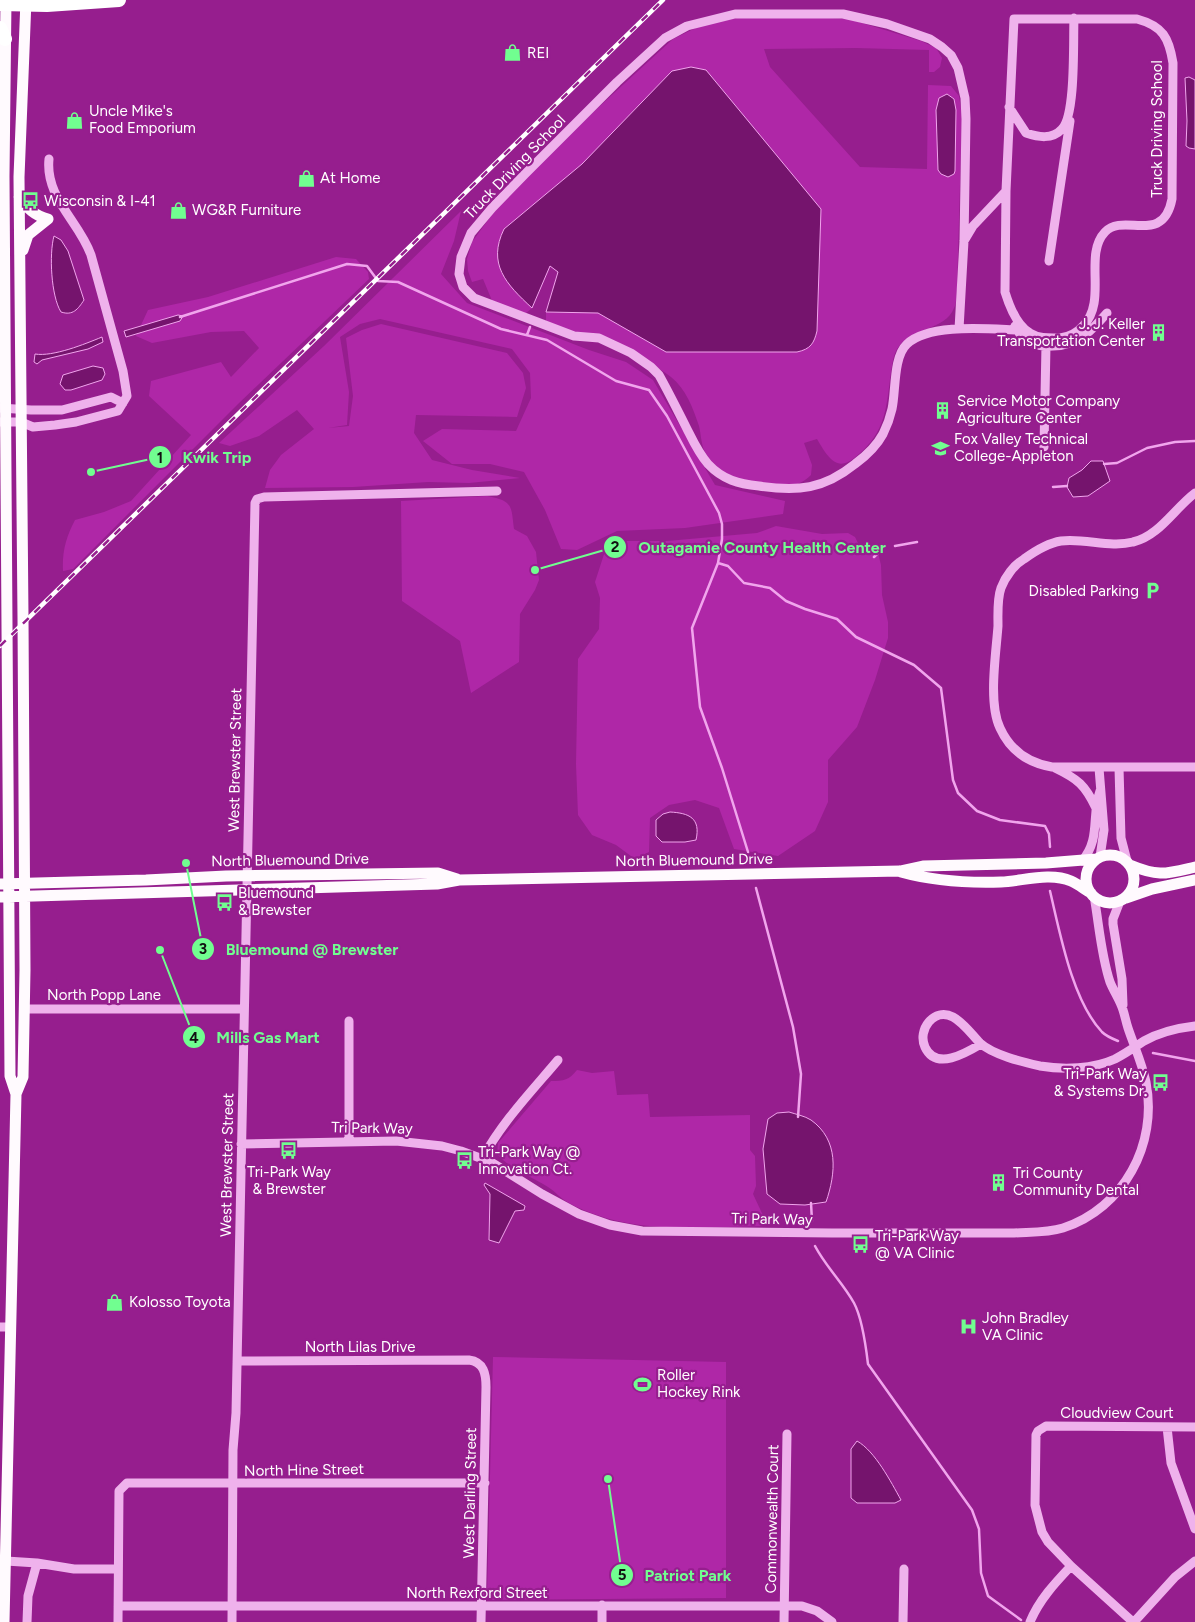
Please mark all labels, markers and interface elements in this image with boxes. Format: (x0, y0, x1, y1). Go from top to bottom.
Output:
shop icon: REI (503, 43, 523, 63)
place label: REI (527, 44, 549, 62)
street label: Truck Driving School (1148, 60, 1166, 198)
place label: Uncle Mike's Food Emporium (89, 102, 196, 137)
shop icon: Uncle Mike's Food Emporium (65, 110, 85, 130)
street label: Truck Driving School (461, 111, 569, 223)
shop icon: At Home (296, 168, 316, 188)
place label: At Home (320, 169, 380, 187)
bus stop icon: Wisconsin & I-41 (20, 191, 40, 211)
place label: Wisconsin & I-41 (44, 192, 156, 210)
shop icon: WG&R Furniture (168, 200, 188, 220)
place label: WG&R Furniture (192, 201, 301, 219)
place label: J. J. Keller Transportation Center (997, 315, 1145, 350)
building icon: J. J. Keller Transportation Center (1149, 323, 1169, 343)
place label: Service Motor Company Agriculture Center (957, 392, 1120, 427)
building icon: Service Motor Company Agriculture Center (933, 400, 953, 420)
place label: Fox Valley Technical College-Appleton (954, 430, 1088, 465)
school or university icon: Fox Valley Technical College-Appleton (930, 438, 950, 458)
callout: Kwik Trip (148, 442, 262, 473)
text: Kwik Trip (183, 448, 252, 467)
text: 1 (157, 449, 163, 467)
callout: Outagamie County Health Center (603, 532, 895, 563)
text: 2 (611, 538, 620, 556)
text: Outagamie County Health Center (638, 538, 886, 557)
parking icon: Disabled Parking (1143, 581, 1163, 601)
place label: Disabled Parking (1029, 582, 1139, 600)
street label: West Brewster Street (225, 688, 245, 832)
street label: North Bluemound Drive (211, 850, 369, 870)
street label: North Bluemound Drive (615, 850, 773, 870)
place label: Bluemound & Brewster (238, 884, 314, 919)
bus stop icon: Bluemound & Brewster (214, 892, 234, 912)
callout: Bluemound @ Brewster (191, 934, 408, 965)
text: 3 (199, 940, 207, 958)
text: Bluemound @ Brewster (226, 940, 398, 959)
street label: North Popp Lane (47, 986, 161, 1004)
callout: Mills Gas Mart (181, 1022, 330, 1053)
text: Mills Gas Mart (216, 1028, 320, 1047)
text: 4 (189, 1029, 199, 1047)
place label: Tri-Park Way & Systems Dr. (1054, 1065, 1147, 1100)
bus stop icon: Tri-Park Way & Systems Dr. (1151, 1073, 1171, 1093)
street label: West Brewster Street (217, 1093, 237, 1237)
street label: Tri Park Way (331, 1118, 413, 1138)
bus stop icon: Tri-Park Way & Brewster (279, 1141, 299, 1161)
place label: Tri-Park Way @ Innovation Ct. (478, 1143, 581, 1178)
bus stop icon: Tri-Park Way @ Innovation Ct. (454, 1151, 474, 1171)
place label: Tri-Park Way & Brewster (247, 1163, 331, 1198)
place label: Tri County Community Dental (1013, 1164, 1139, 1199)
building icon: Tri County Community Dental (989, 1172, 1009, 1192)
street label: Tri Park Way (731, 1209, 813, 1229)
place label: Tri-Park Way @ VA Clinic (875, 1227, 959, 1262)
bus stop icon: Tri-Park Way @ VA Clinic (851, 1235, 871, 1255)
shop icon: Kolosso Toyota (105, 1292, 125, 1312)
place label: Kolosso Toyota (129, 1293, 231, 1311)
place label: John Bradley VA Clinic (982, 1309, 1069, 1344)
hospital icon: John Bradley VA Clinic (958, 1317, 978, 1337)
street label: North Lilas Drive (305, 1338, 415, 1356)
place label: Roller Hockey Rink (657, 1366, 741, 1401)
sports icon: Roller Hockey Rink (633, 1374, 653, 1394)
street label: Cloudview Court (1060, 1404, 1174, 1422)
street label: West Darling Street (460, 1427, 480, 1559)
street label: Commonwealth Court (762, 1444, 782, 1594)
street label: North Hine Street (244, 1460, 365, 1480)
callout: Patriot Park (610, 1560, 741, 1591)
text: 5 (618, 1566, 627, 1584)
text: Patriot Park (645, 1566, 732, 1585)
street label: North Rexford Street (406, 1584, 548, 1602)

